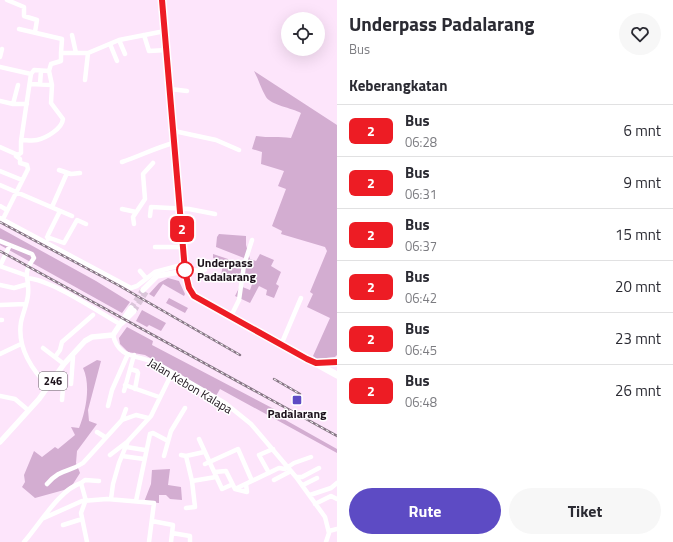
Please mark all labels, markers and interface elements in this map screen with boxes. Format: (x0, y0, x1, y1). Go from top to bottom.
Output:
text: Underpass Padalarang (349, 9, 534, 38)
map controls (281, 12, 325, 56)
button: locate (281, 12, 325, 56)
button: heart (619, 13, 661, 55)
text: Bus (349, 39, 370, 59)
text: Keberangkatan (349, 74, 447, 97)
text: Bus (405, 109, 430, 132)
text: 6 mnt (623, 119, 661, 142)
text: 2 (367, 120, 375, 141)
text: 06:28 (405, 132, 437, 152)
text: Bus (405, 161, 430, 184)
text: 9 mnt (623, 171, 661, 194)
text: 2 (367, 172, 375, 193)
text: 06:31 (405, 184, 437, 204)
text: Bus (405, 213, 430, 236)
line badge: 2 (169, 216, 195, 242)
text: 2 (178, 218, 186, 239)
text: 15 mnt (615, 223, 661, 246)
text: 2 (367, 224, 375, 245)
text: 06:37 (405, 236, 437, 256)
place label: Underpass Padalarang (197, 253, 256, 286)
marker: Underpass Padalarang (176, 261, 194, 279)
text: Bus (405, 265, 430, 288)
text: 20 mnt (615, 275, 661, 298)
text: 2 (367, 276, 375, 297)
text: 06:42 (405, 288, 437, 308)
text: Bus (405, 317, 430, 340)
text: 23 mnt (615, 327, 661, 350)
text: 2 (367, 328, 375, 349)
text: 06:45 (405, 340, 437, 360)
street label: Jalan Kebon Kalapa (144, 353, 236, 418)
text: Bus (405, 369, 430, 392)
road number: 246 (39, 372, 67, 390)
text: 26 mnt (615, 379, 661, 402)
text: 2 (367, 380, 375, 401)
text: 06:48 (405, 392, 437, 412)
marker: Padalarang (291, 394, 303, 406)
place label: Padalarang (268, 404, 327, 423)
button: Rute (349, 488, 501, 534)
button: Tiket (509, 488, 661, 534)

